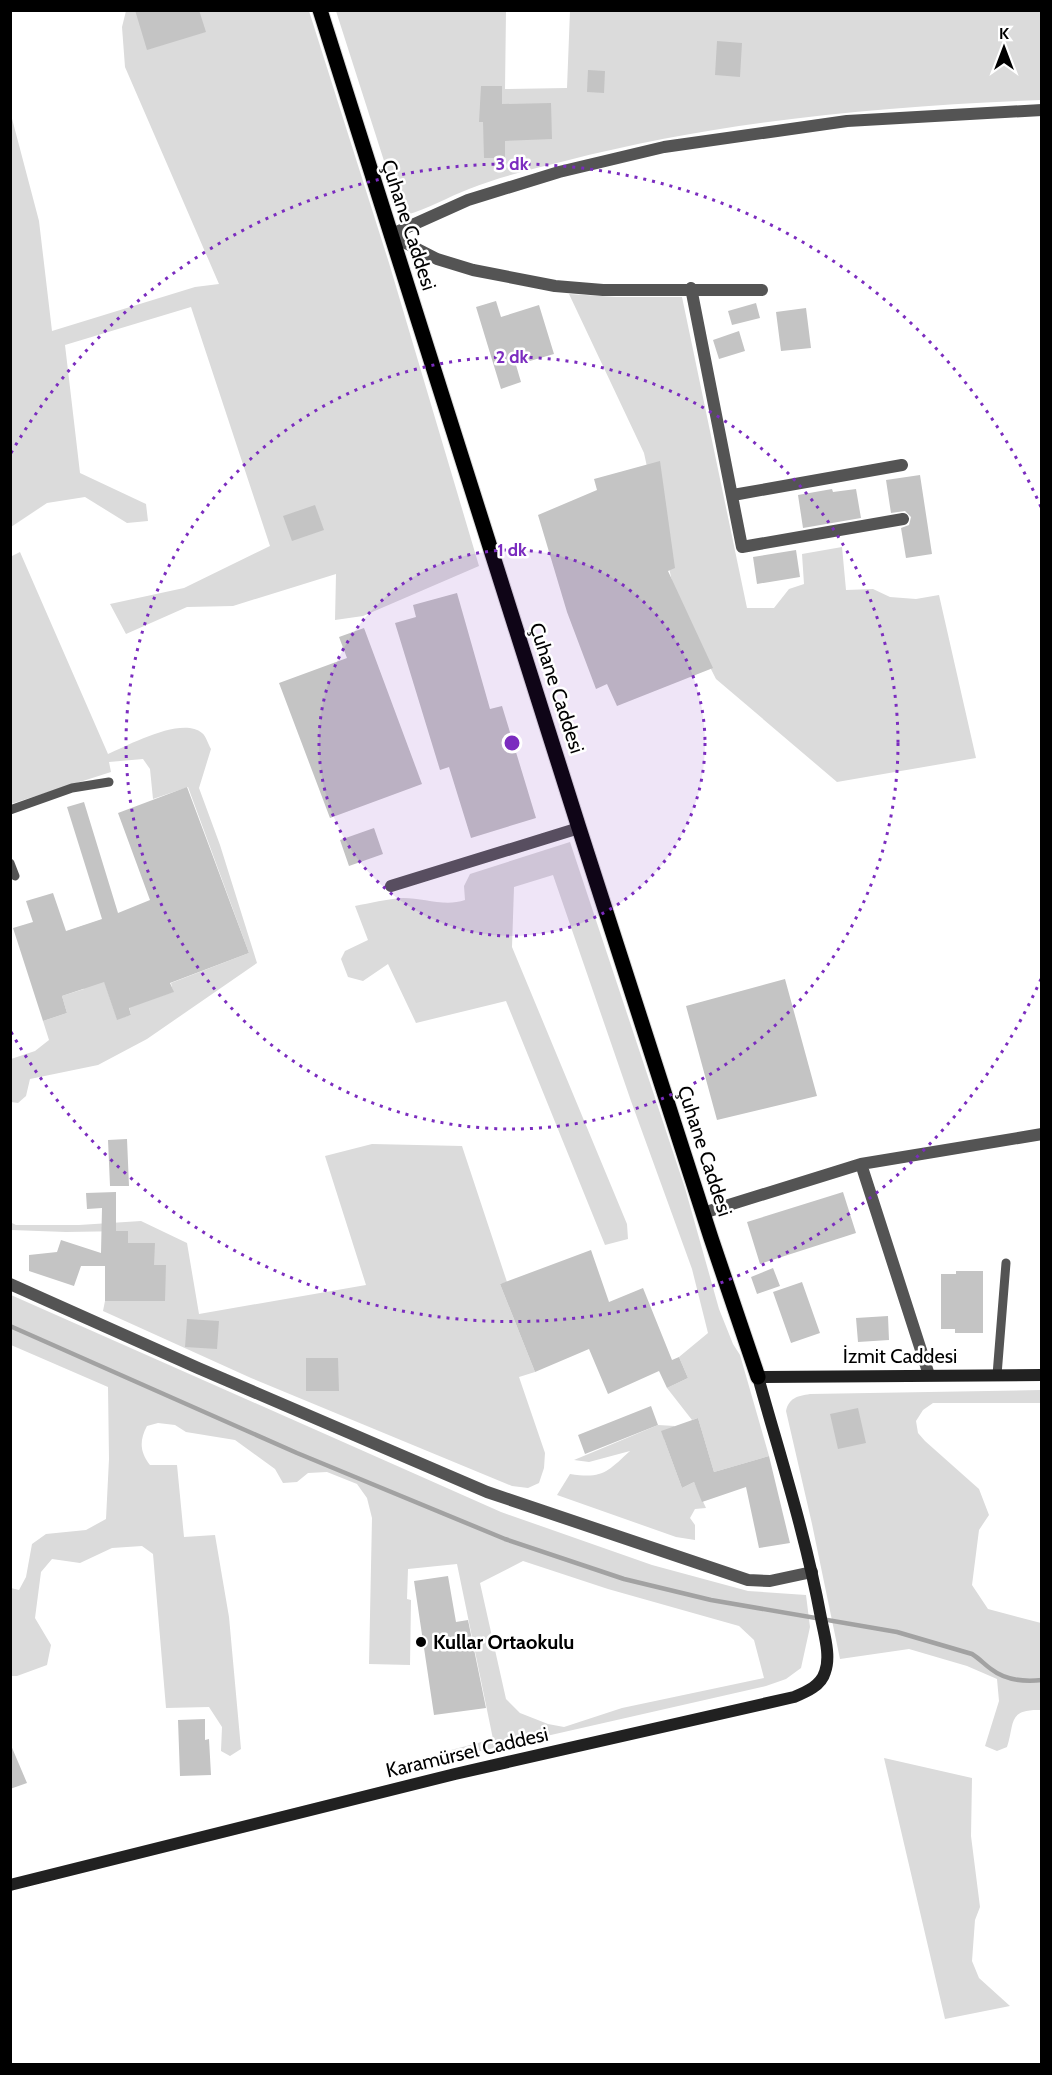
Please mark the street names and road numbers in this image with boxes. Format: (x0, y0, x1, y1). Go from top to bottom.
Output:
street label: Çuhane Caddesi (377, 157, 441, 293)
street label: Çuhane Caddesi (525, 620, 589, 756)
street label: Çuhane Caddesi (673, 1083, 737, 1219)
street label: İzmit Caddesi (843, 1344, 957, 1368)
street label: Karamürsel Caddesi (384, 1722, 550, 1782)

